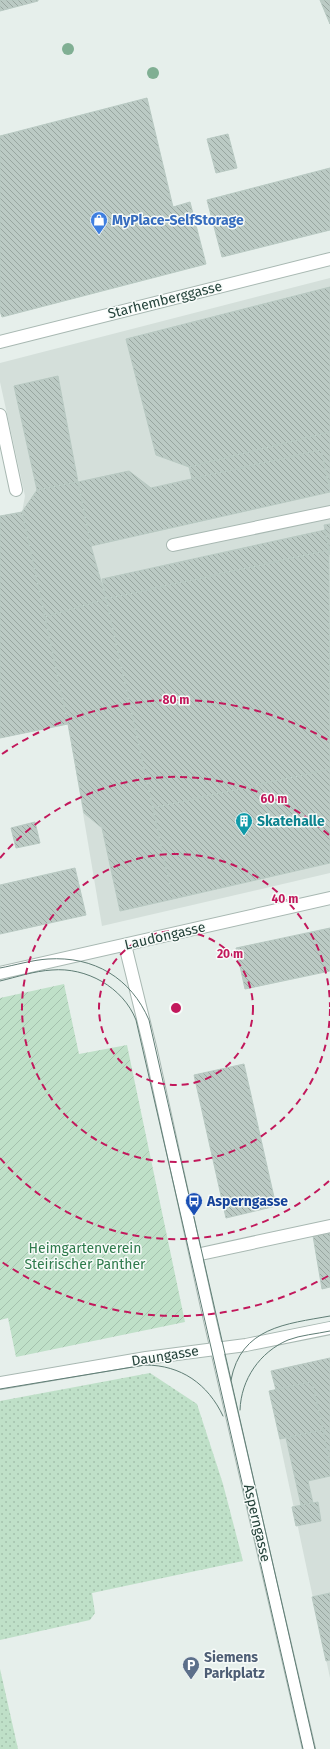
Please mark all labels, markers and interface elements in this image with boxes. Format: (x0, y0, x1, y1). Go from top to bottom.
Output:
shop icon: MyPlace-SelfStorage (89, 210, 109, 235)
place label: MyPlace-SelfStorage (112, 212, 244, 229)
street label: Starhemberggasse (106, 278, 224, 322)
text: 80 m (163, 693, 189, 707)
text: 60 m (261, 792, 287, 806)
building icon: Skatehalle (234, 811, 254, 836)
place label: Skatehalle (257, 813, 325, 830)
text: 40 m (272, 892, 298, 906)
street label: Laudongasse (123, 918, 207, 954)
text: 20 m (217, 947, 243, 961)
centre of rings (169, 1001, 183, 1015)
bus stop icon: Asperngasse (184, 1191, 204, 1216)
place label: Asperngasse (206, 1193, 288, 1210)
park label: Heimgartenverein Steirischer Panther (24, 1240, 146, 1273)
street label: Daungasse (130, 1342, 200, 1370)
street label: Asperngasse (240, 1483, 274, 1563)
place label: Siemens Parkplatz (204, 1649, 265, 1682)
parking icon: Siemens Parkplatz (181, 1655, 201, 1680)

